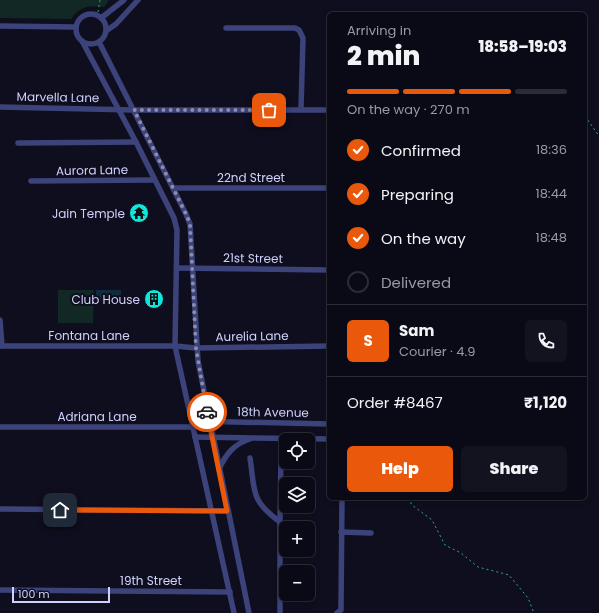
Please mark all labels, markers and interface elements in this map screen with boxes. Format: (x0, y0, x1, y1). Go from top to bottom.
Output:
text: Arriving in (347, 21, 411, 40)
text: 18:58–19:03 (478, 36, 567, 57)
text: 2 min (347, 38, 420, 74)
street label: Marvella Lane (16, 88, 100, 106)
pin (252, 93, 286, 127)
icon: bag (258, 99, 280, 121)
text: On the way · 270 m (347, 100, 470, 119)
icon: check (347, 139, 369, 161)
text: Confirmed (381, 140, 461, 161)
text: 18:36 (536, 140, 567, 159)
street label: Aurora Lane (56, 161, 128, 179)
street label: 22nd Street (217, 169, 285, 186)
icon: check (347, 183, 369, 205)
text: Preparing (381, 184, 454, 205)
text: 18:44 (536, 184, 567, 203)
temple icon: Jain Temple (128, 202, 150, 224)
place label: Jain Temple (52, 205, 125, 222)
icon: check (347, 227, 369, 249)
text: On the way (381, 228, 466, 249)
text: 18:48 (535, 228, 567, 247)
street label: 21st Street (223, 249, 283, 267)
text: Delivered (381, 272, 451, 293)
building icon: Club House (143, 288, 165, 310)
place label: Club House (71, 291, 140, 308)
text: Sam (399, 320, 434, 341)
button: phone (525, 320, 567, 362)
street label: Fontana Lane (48, 327, 130, 344)
street label: Aurelia Lane (215, 327, 289, 345)
text: S (363, 330, 373, 351)
text: Courier · 4.9 (399, 342, 475, 361)
courier (187, 392, 227, 432)
text: Order #8467 (347, 392, 443, 413)
text: ₹1,120 (524, 392, 567, 413)
icon: car (196, 401, 218, 423)
street label: 18th Avenue (237, 403, 309, 421)
street label: Adriana Lane (57, 408, 137, 425)
map controls (279, 433, 315, 601)
button: locate (279, 433, 315, 469)
button: Help (347, 446, 453, 492)
button: Share (461, 446, 567, 492)
button: layers (279, 477, 315, 513)
pin (43, 493, 77, 527)
icon: home (49, 499, 71, 521)
button: + (279, 521, 315, 557)
button: − (279, 565, 315, 601)
street label: 19th Street (120, 572, 182, 589)
scale bar (12, 585, 110, 604)
text: 100 m (18, 586, 50, 602)

